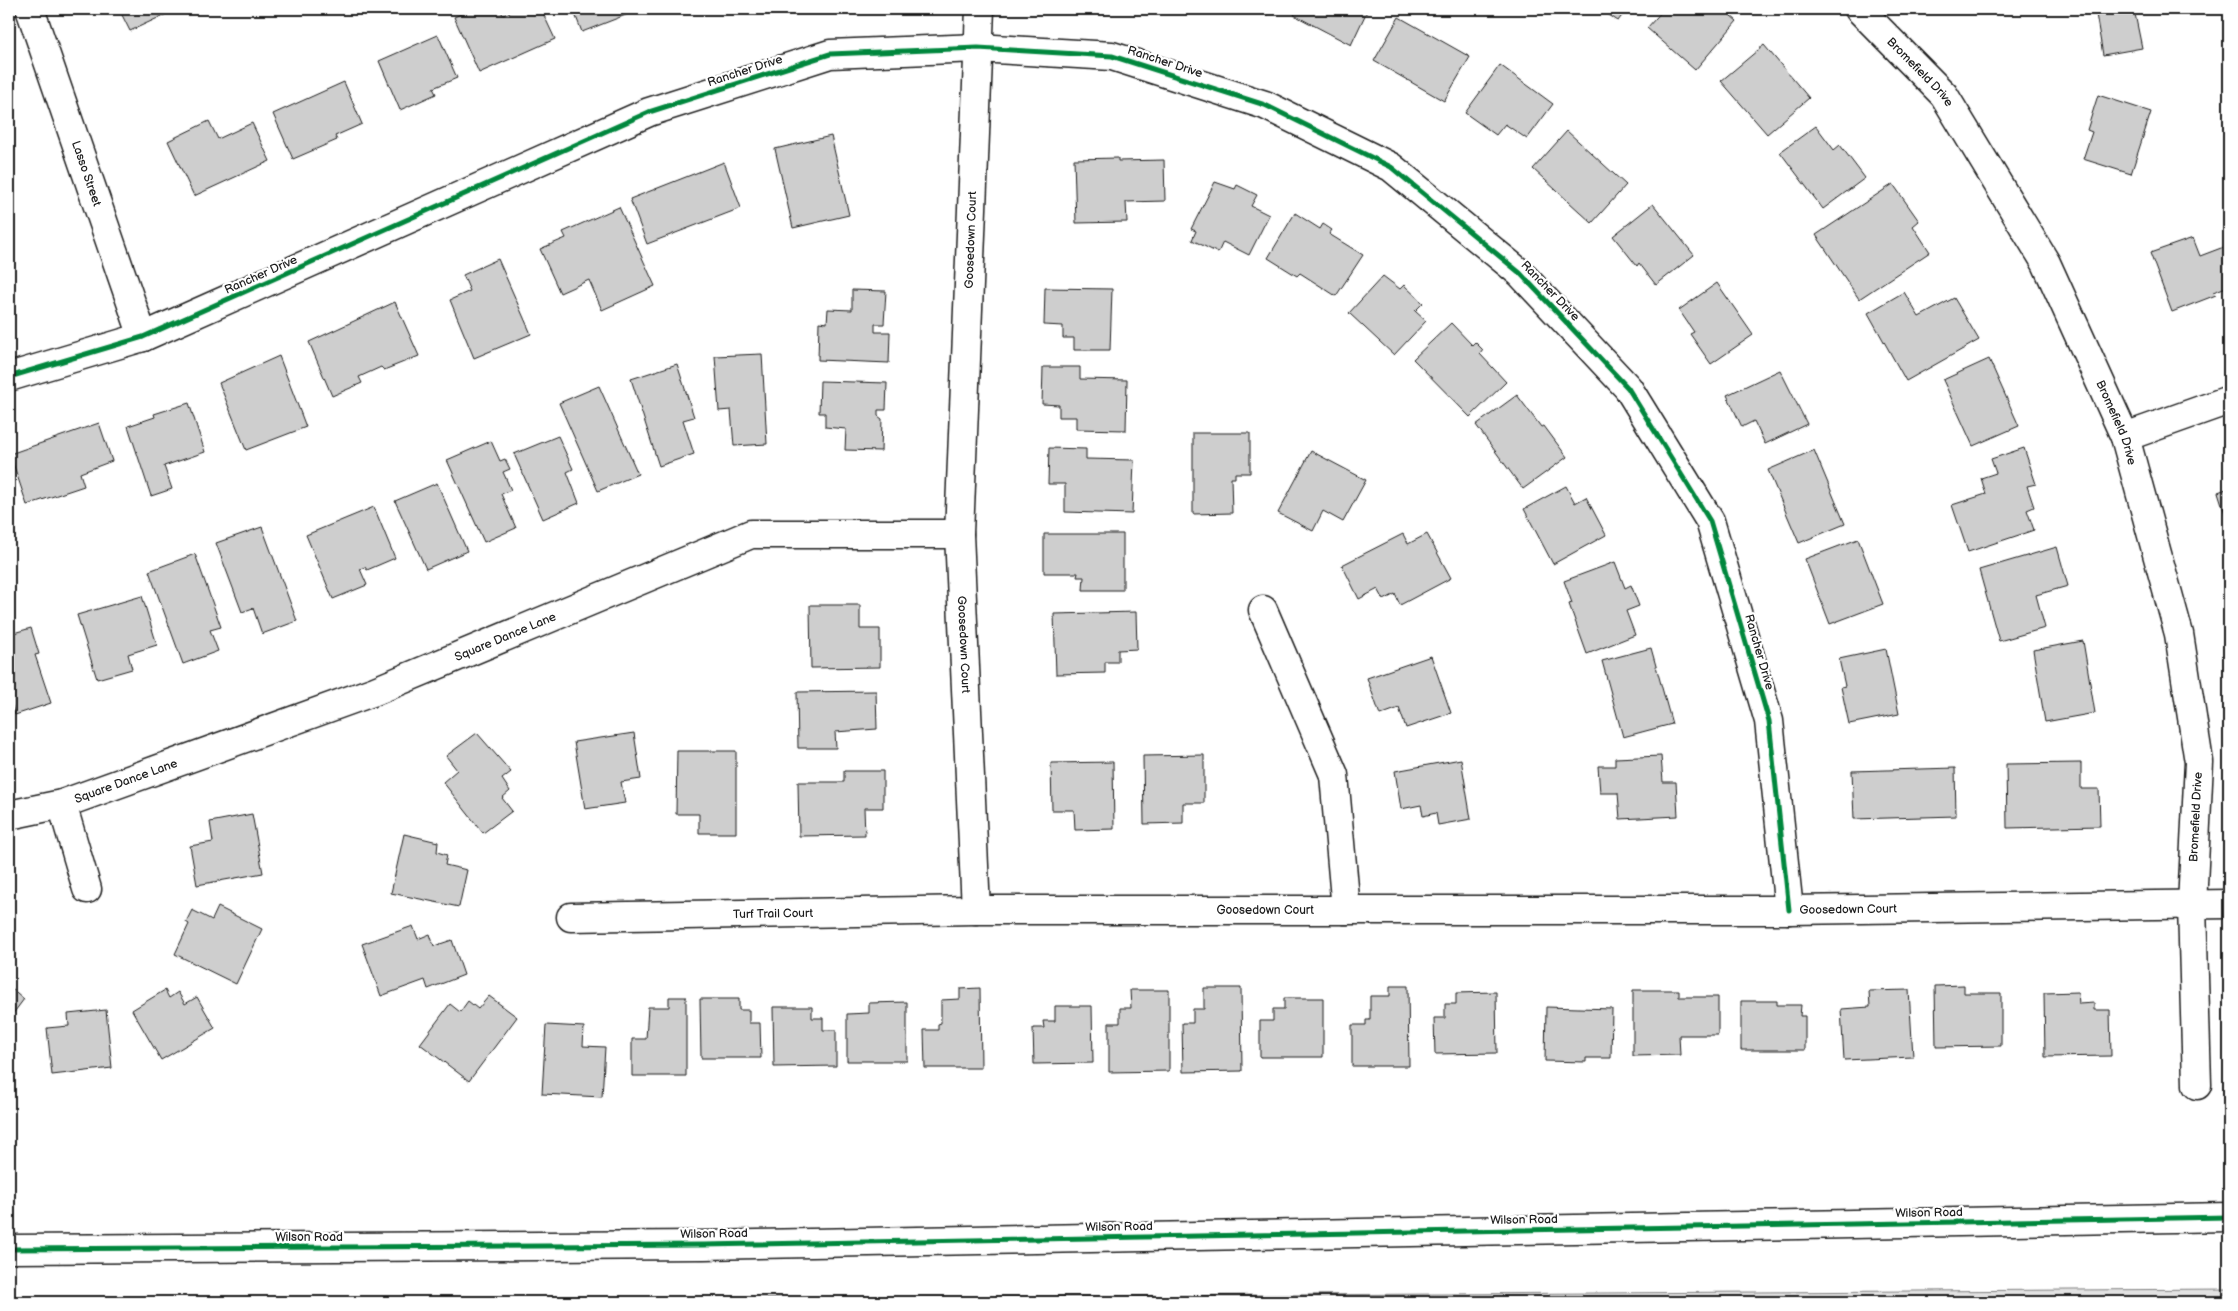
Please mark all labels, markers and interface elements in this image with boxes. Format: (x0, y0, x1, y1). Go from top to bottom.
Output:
street label: Bromefield Drive (1884, 34, 1957, 109)
street label: Rancher Drive (1126, 43, 1204, 81)
street label: Rancher Drive (706, 52, 784, 90)
street label: Lasso Street (68, 139, 105, 208)
street label: Goosedown Court (962, 191, 980, 289)
street label: Rancher Drive (222, 252, 300, 298)
street label: Rancher Drive (1518, 258, 1582, 324)
street label: Bromefield Drive (2093, 378, 2140, 467)
street label: Goosedown Court (954, 595, 974, 694)
street label: Square Dance Lane (452, 609, 558, 664)
street label: Rancher Drive (1741, 612, 1777, 692)
street label: Square Dance Lane (72, 755, 179, 806)
street label: Bromefield Drive (2186, 772, 2206, 862)
street label: Goosedown Court (1799, 901, 1897, 917)
street label: Goosedown Court (1216, 903, 1314, 918)
street label: Turf Trail Court (733, 905, 814, 922)
street label: Wilson Road (1895, 1205, 1963, 1221)
street label: Wilson Road (1490, 1212, 1558, 1228)
street label: Wilson Road (1085, 1219, 1153, 1235)
street label: Wilson Road (680, 1226, 748, 1242)
street label: Wilson Road (275, 1230, 343, 1245)

